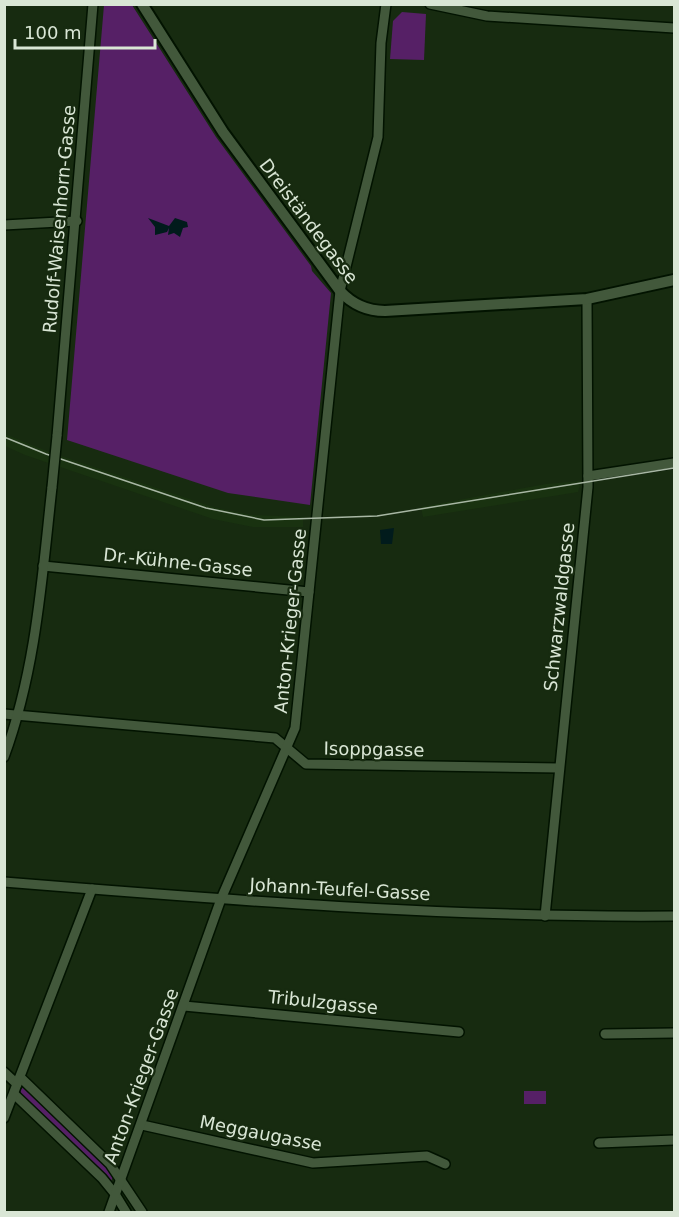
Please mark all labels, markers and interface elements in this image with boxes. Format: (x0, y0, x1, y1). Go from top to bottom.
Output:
scale bar (15, 12, 154, 50)
text: 100 m (24, 22, 82, 43)
street label: Rudolf-Waisenhorn-Gasse (39, 104, 79, 334)
street label: Dreiständegasse (255, 155, 363, 287)
street label: Schwarzwaldgasse (540, 521, 578, 693)
street label: Anton-Krieger-Gasse (270, 528, 310, 714)
street label: Dr.-Kühne-Gasse (102, 544, 254, 580)
street label: Isoppgasse (323, 738, 425, 760)
street label: Johann-Teufel-Gasse (248, 874, 431, 904)
street label: Anton-Krieger-Gasse (99, 985, 183, 1167)
street label: Tribulzgasse (266, 986, 379, 1018)
street label: Meggaugasse (198, 1111, 324, 1155)

